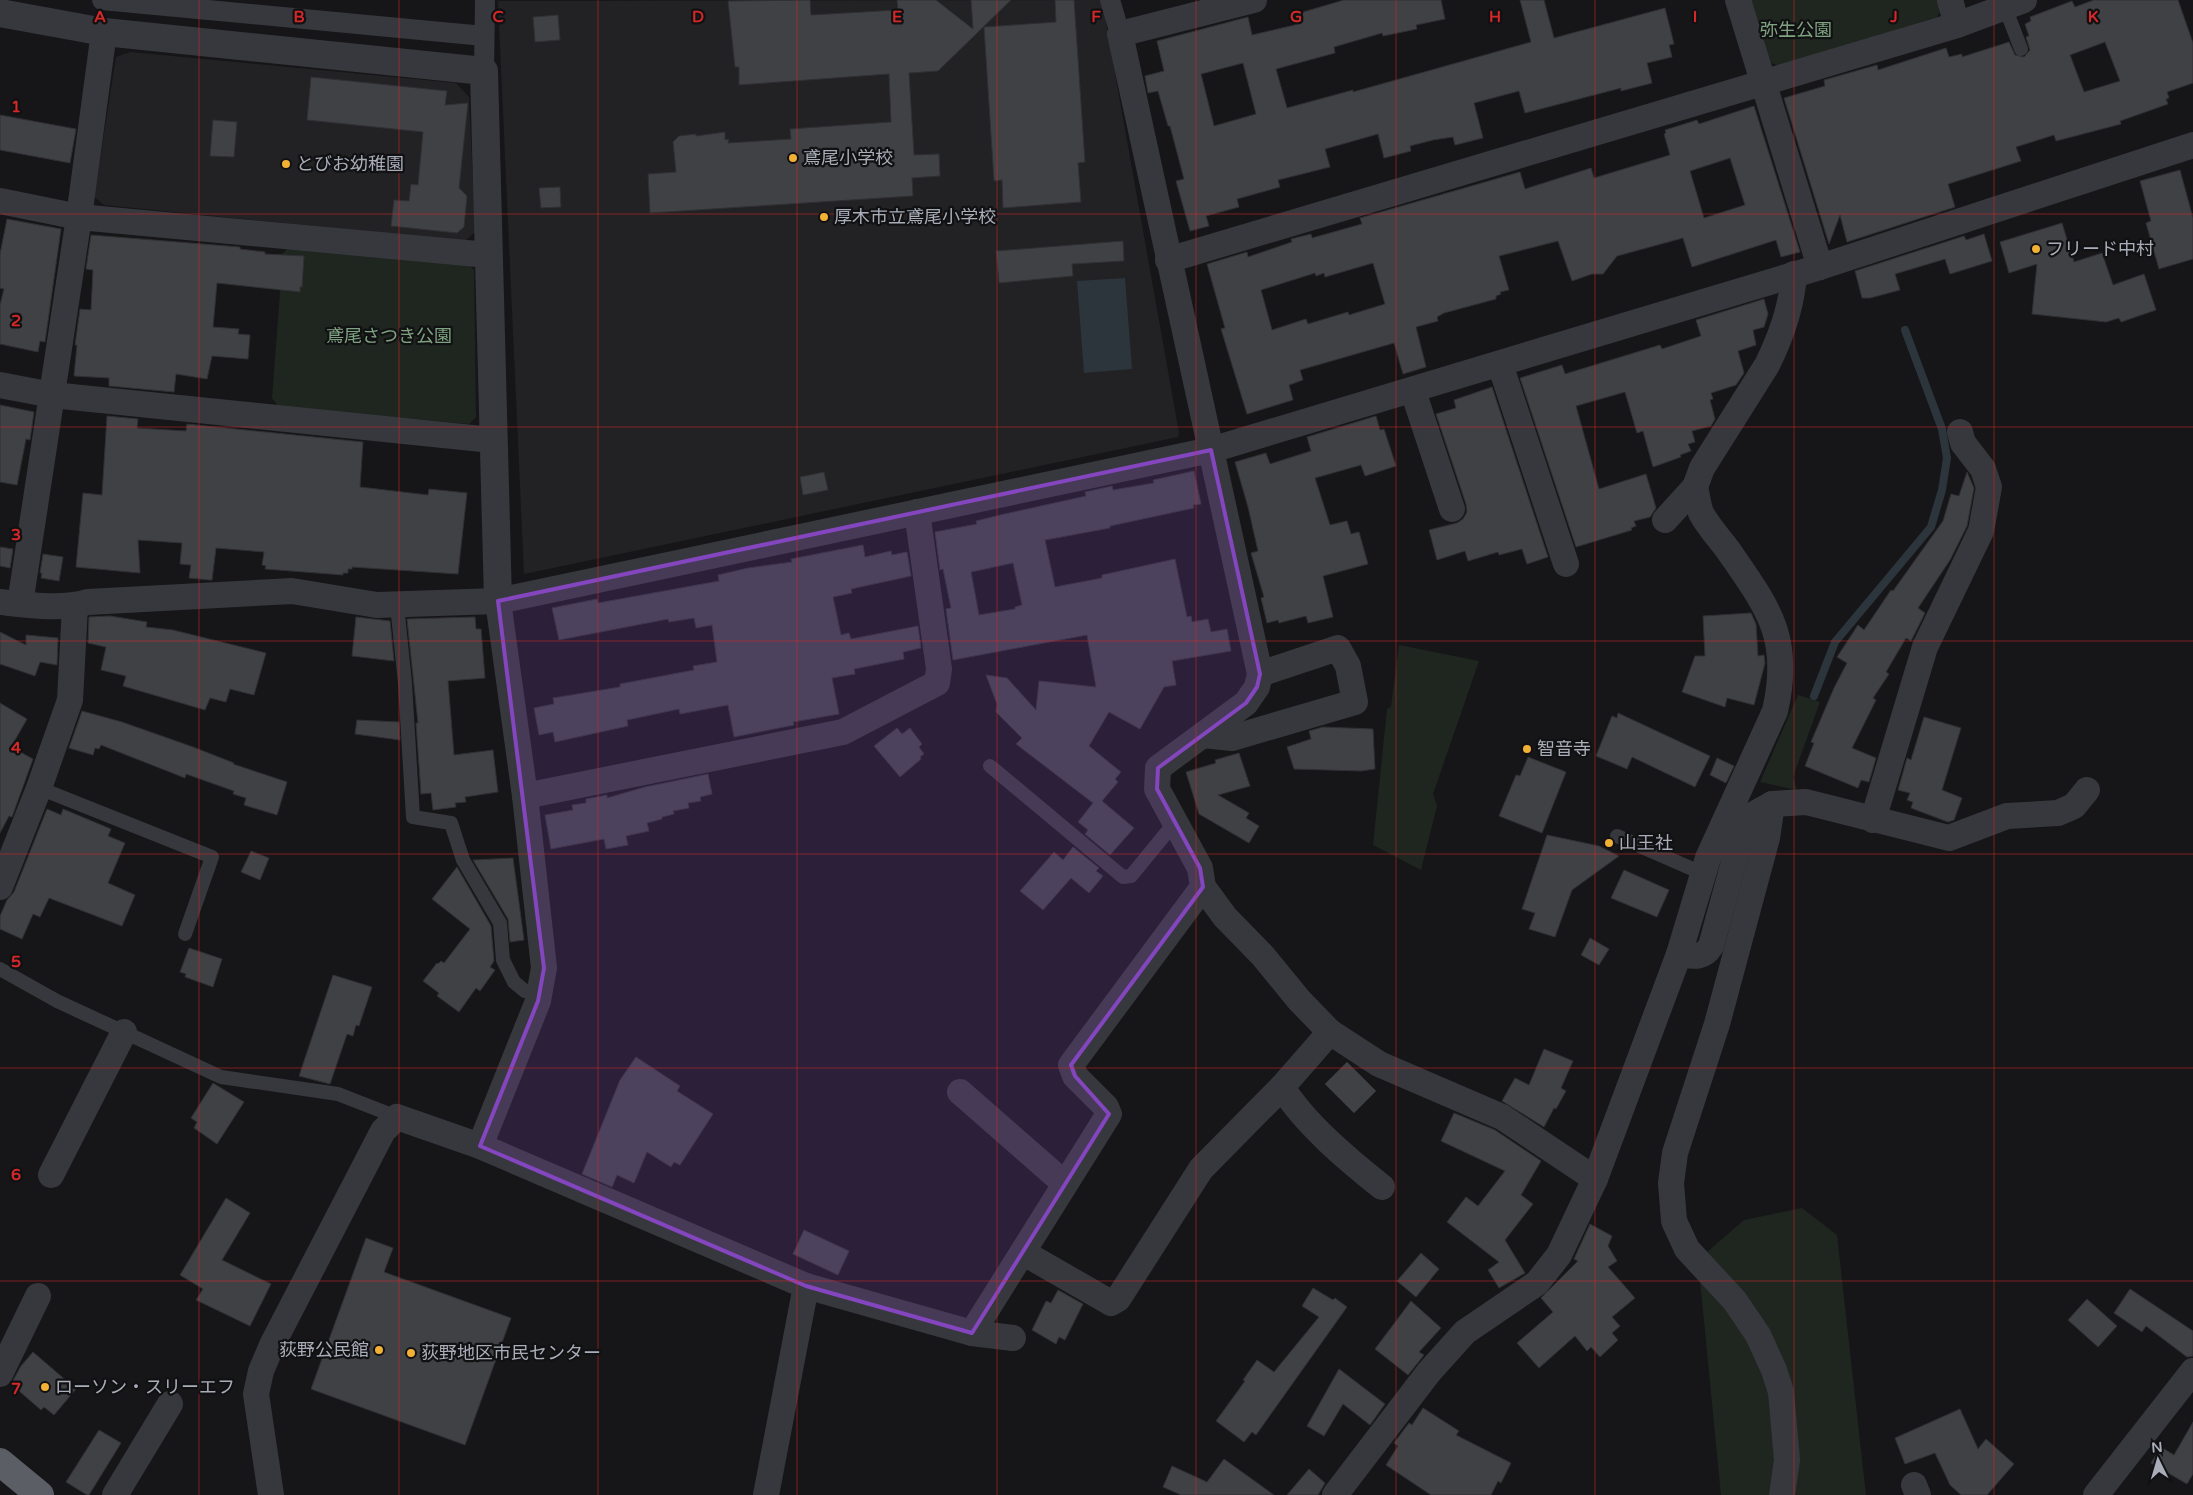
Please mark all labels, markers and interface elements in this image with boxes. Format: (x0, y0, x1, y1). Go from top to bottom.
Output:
text: A (94, 7, 106, 27)
text: B (293, 7, 305, 27)
text: C (492, 7, 504, 27)
text: D (692, 7, 704, 27)
text: E (892, 7, 902, 27)
text: F (1091, 7, 1101, 27)
text: G (1290, 7, 1302, 27)
text: H (1489, 7, 1501, 27)
text: I (1693, 7, 1697, 27)
text: J (1889, 7, 1898, 27)
text: K (2088, 7, 2099, 27)
park label: 弥生公園 (1760, 19, 1832, 41)
text: 1 (11, 97, 21, 117)
place label: 鳶尾小学校 (803, 147, 893, 169)
marker: 鳶尾小学校 (787, 152, 799, 164)
place label: とびお幼稚園 (296, 153, 404, 175)
marker: とびお幼稚園 (280, 158, 292, 170)
place label: 厚木市立鳶尾小学校 (834, 206, 996, 228)
marker: 厚木市立鳶尾小学校 (818, 211, 830, 223)
place label: フリード中村 (2046, 238, 2154, 260)
marker: フリード中村 (2030, 243, 2042, 255)
text: 2 (11, 311, 21, 331)
park label: 鳶尾さつき公園 (326, 325, 452, 347)
text: 3 (11, 525, 21, 545)
text: 4 (11, 738, 21, 758)
place label: 智音寺 (1537, 738, 1591, 760)
marker: 智音寺 (1521, 743, 1533, 755)
place label: 山王社 (1619, 832, 1673, 854)
marker: 山王社 (1603, 837, 1615, 849)
text: 5 (11, 952, 21, 972)
text: 6 (11, 1165, 21, 1185)
place label: 荻野公民館 (279, 1339, 369, 1361)
place label: 荻野地区市民センター (421, 1342, 601, 1364)
marker: 荻野公民館 (373, 1344, 385, 1356)
marker: 荻野地区市民センター (405, 1347, 417, 1359)
place label: ローソン・スリーエフ (55, 1376, 235, 1398)
text: 7 (11, 1379, 21, 1399)
marker: ローソン・スリーエフ (39, 1381, 51, 1393)
north arrow (2133, 1435, 2183, 1485)
text: N (2151, 1439, 2163, 1457)

